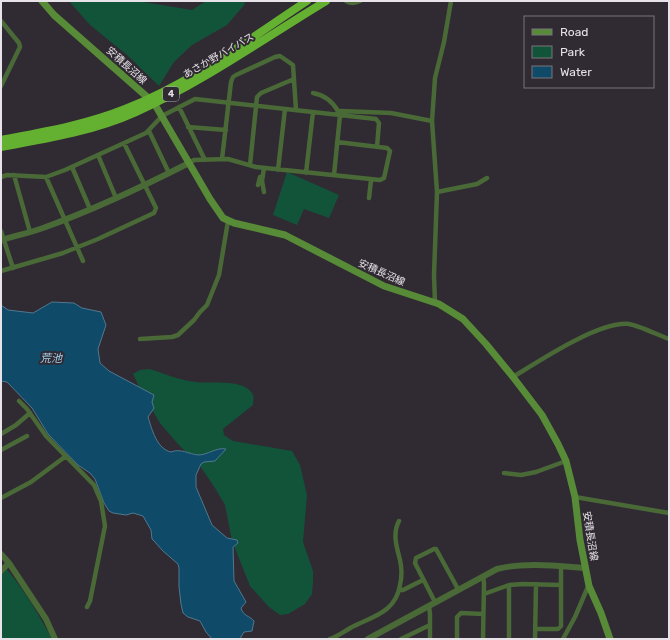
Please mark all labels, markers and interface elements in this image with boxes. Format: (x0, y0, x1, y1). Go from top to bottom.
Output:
legend (524, 16, 654, 88)
text: Road (560, 25, 588, 39)
street label: あさか野バイパス (181, 31, 256, 81)
street label: 安積長沼線 (104, 45, 149, 87)
text: Park (560, 45, 586, 59)
text: Water (560, 65, 592, 79)
road number: 4 (163, 87, 179, 101)
street label: 安積長沼線 (356, 257, 407, 289)
water label: 荒池 (40, 352, 63, 365)
street label: 安積長沼線 (580, 511, 600, 562)

